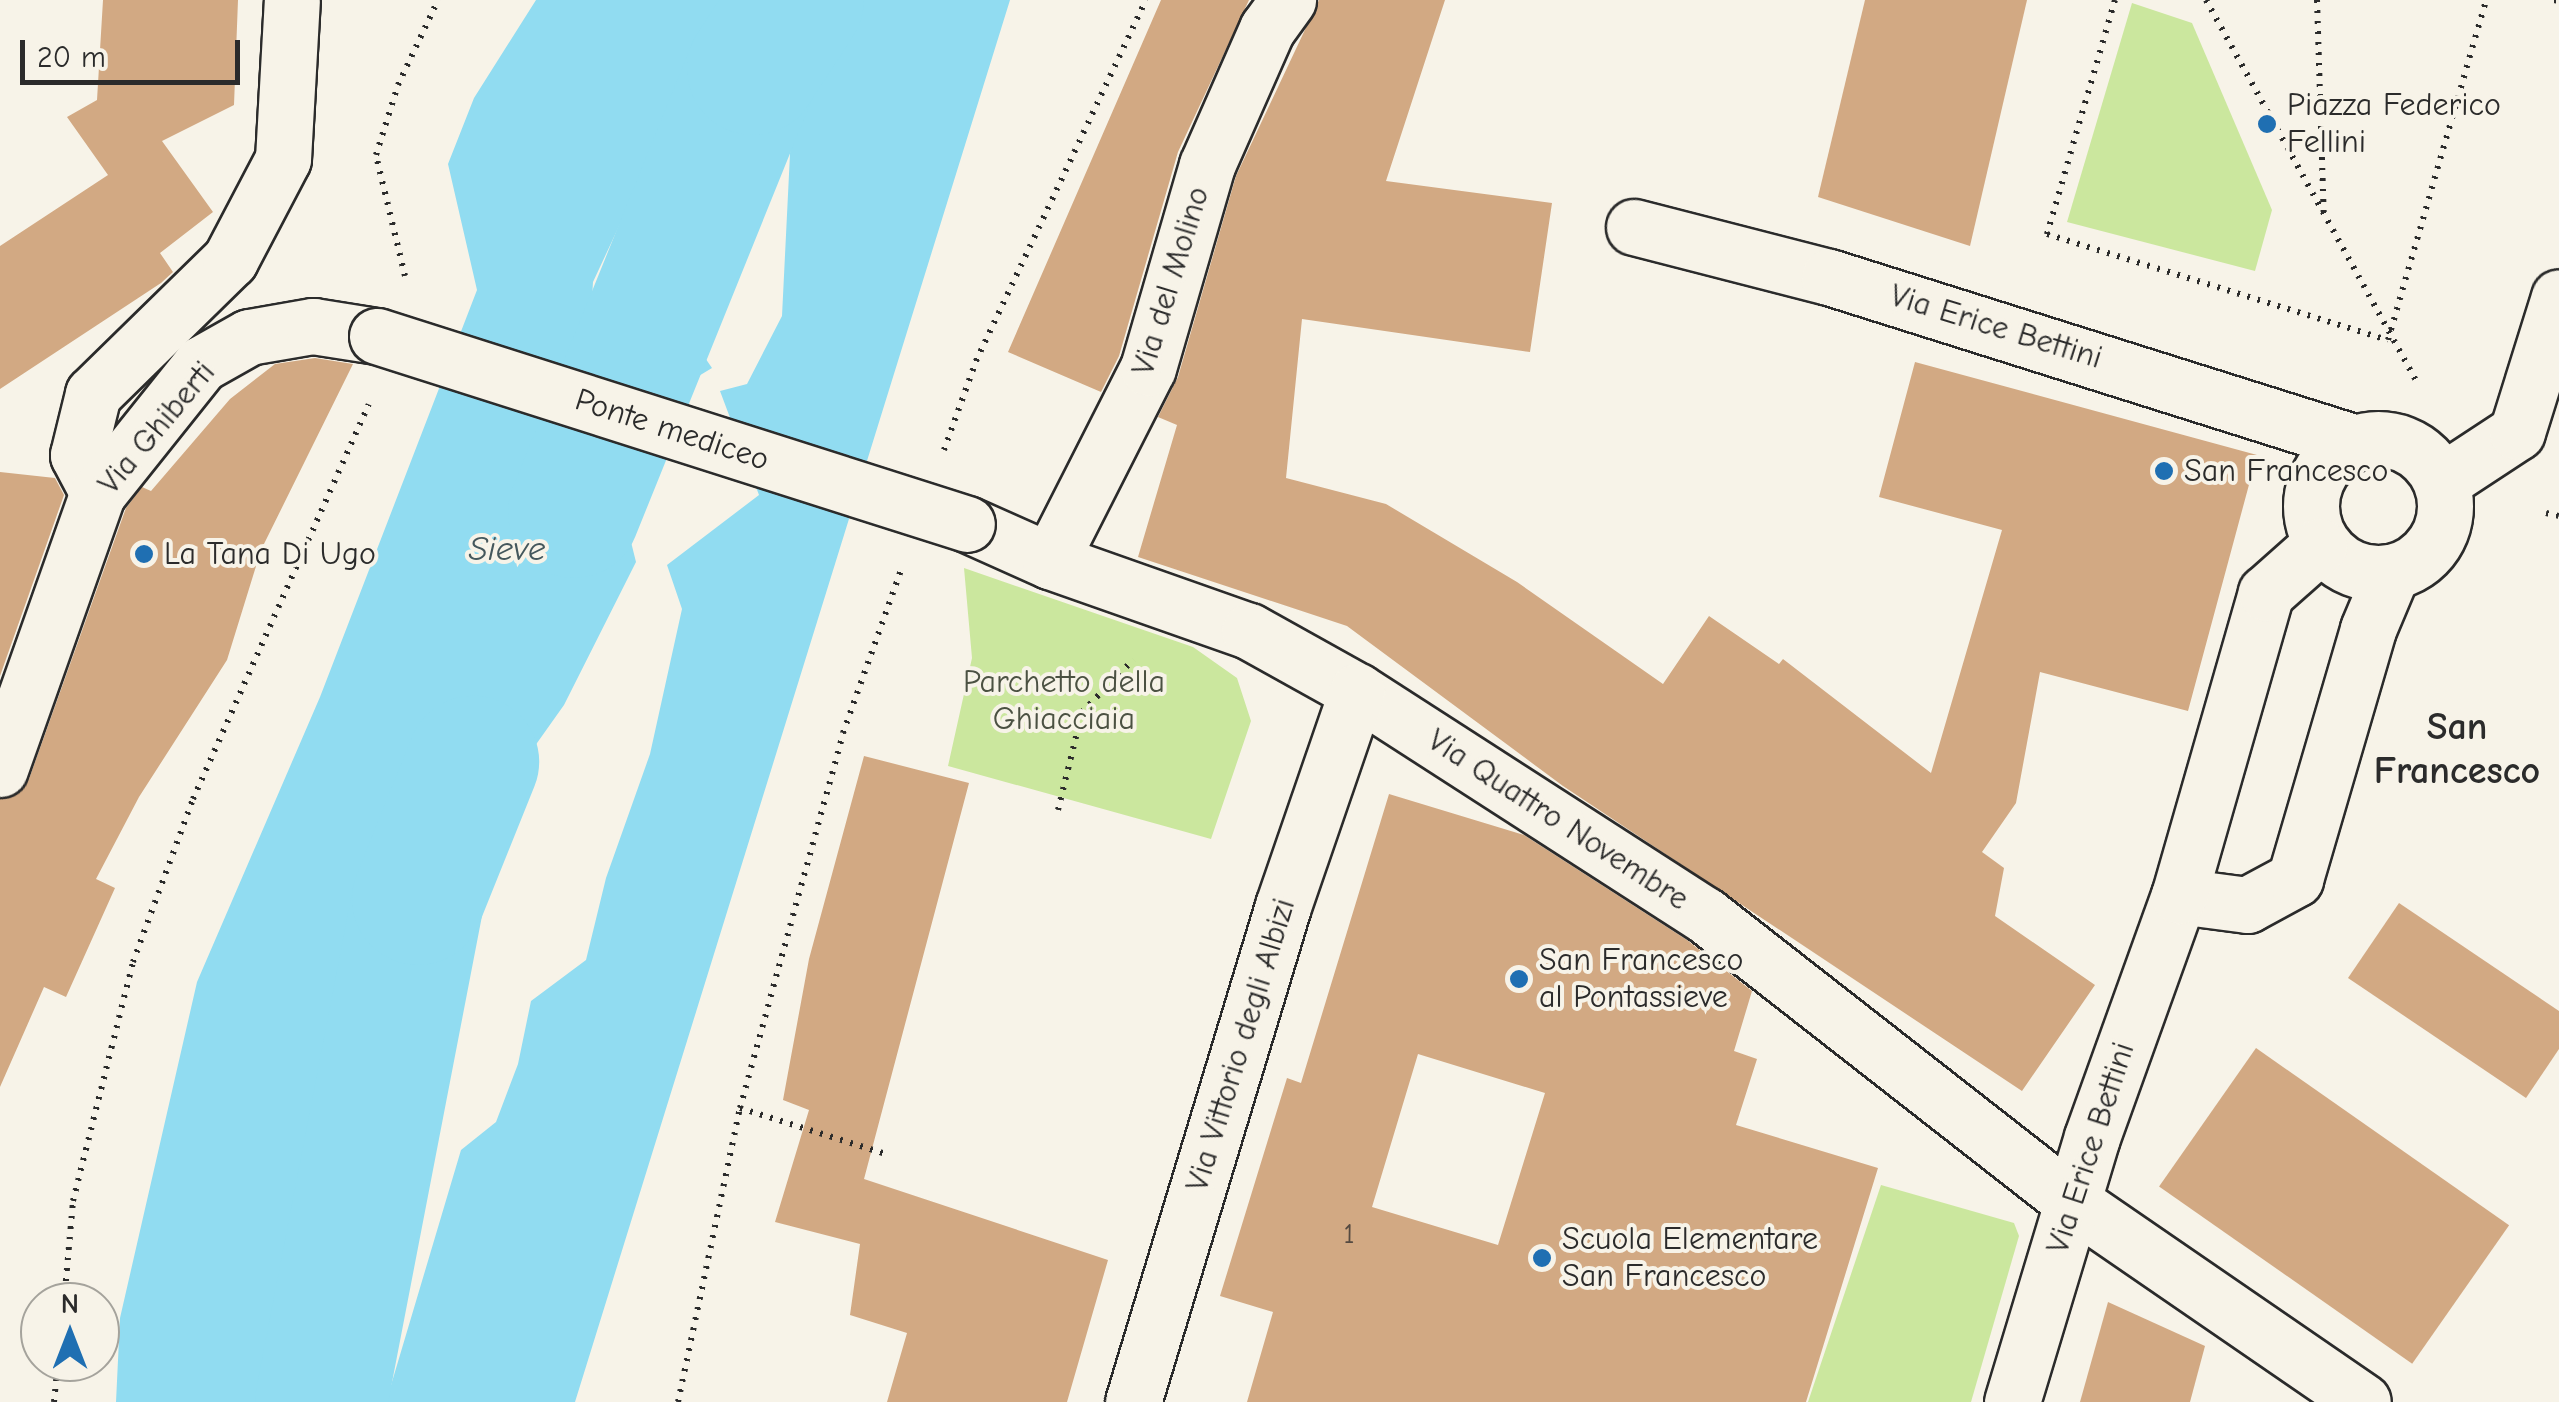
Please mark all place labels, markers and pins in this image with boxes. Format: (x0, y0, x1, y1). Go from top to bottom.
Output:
place label: Piazza Federico Fellini (2287, 87, 2501, 162)
marker: Piazza Federico Fellini (2256, 113, 2278, 135)
place label: San Francesco (2184, 452, 2388, 490)
marker: San Francesco (2153, 460, 2175, 482)
place label: La Tana Di Ugo (164, 535, 376, 573)
marker: La Tana Di Ugo (133, 543, 155, 565)
place label: San Francesco al Pontassieve (1539, 942, 1743, 1017)
marker: San Francesco al Pontassieve (1508, 968, 1530, 990)
place label: Scuola Elementare San Francesco (1562, 1221, 1818, 1296)
marker: Scuola Elementare San Francesco (1531, 1247, 1553, 1269)

